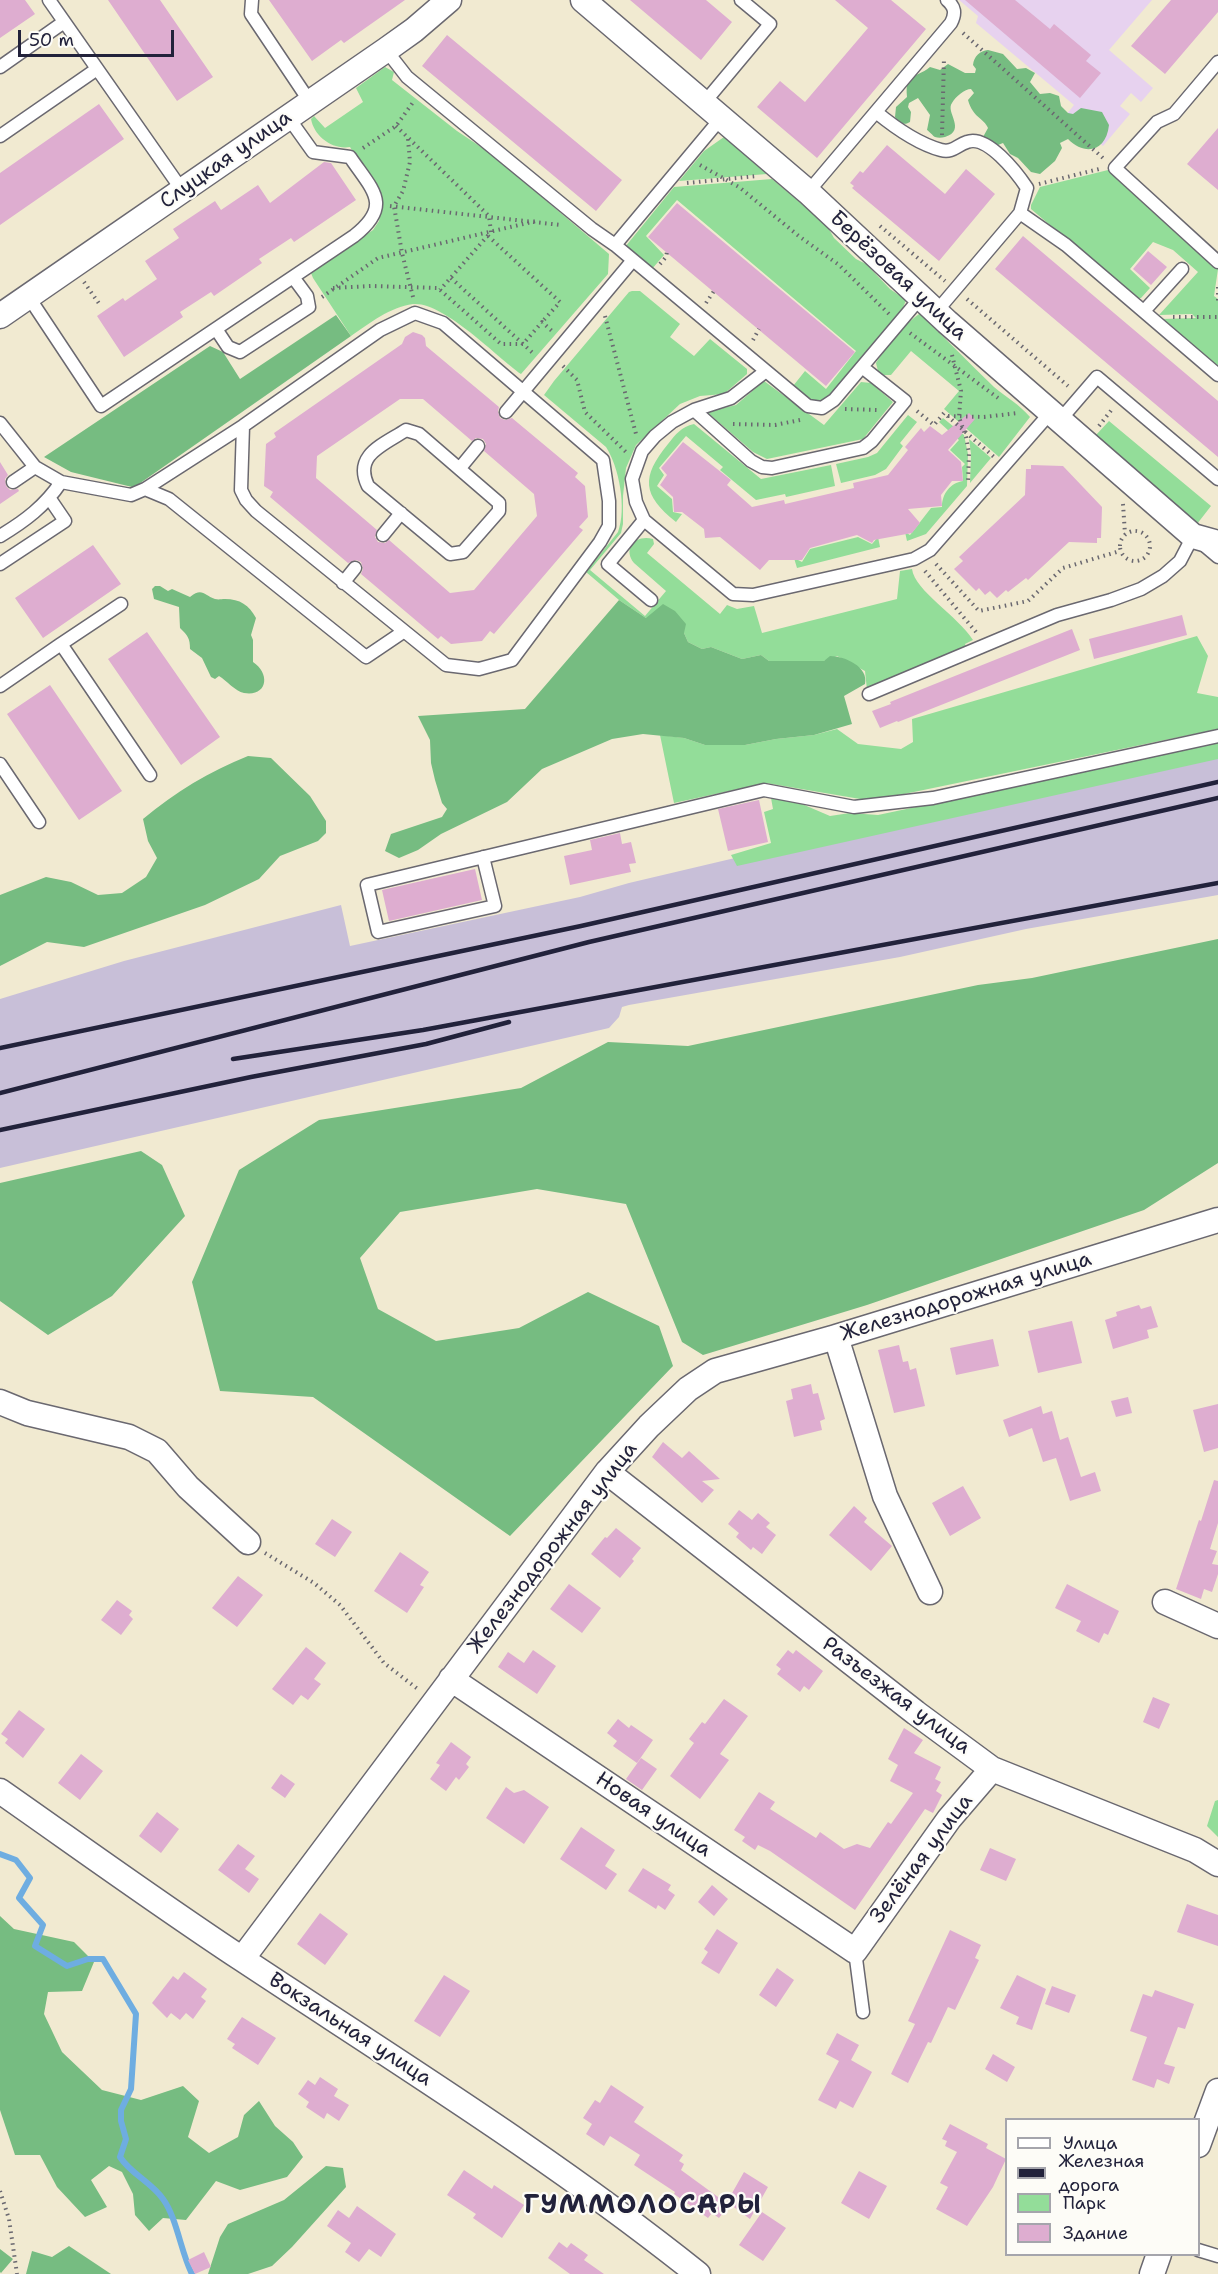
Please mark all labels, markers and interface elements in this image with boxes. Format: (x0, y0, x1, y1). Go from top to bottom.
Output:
scale bar (21, 18, 177, 56)
text: 50 m (29, 28, 74, 52)
street label: Слуцкая улица (155, 105, 297, 215)
street label: Берёзовая улица (824, 206, 972, 346)
street label: Железнодорожная улица (838, 1247, 1094, 1347)
street label: Железнодорожная улица (463, 1437, 643, 1659)
street label: Разъезжая улица (817, 1632, 975, 1760)
street label: Новая улица (590, 1767, 716, 1863)
street label: Зелёная улица (865, 1790, 979, 1928)
street label: Вокзальная улица (264, 1968, 436, 2092)
legend (1005, 2118, 1200, 2256)
text: Улица (1063, 2131, 1117, 2155)
text: Железная дорога (1058, 2149, 1144, 2197)
district label: ГУММОЛОСАРЫ (523, 2190, 763, 2222)
text: Парк (1063, 2191, 1106, 2215)
text: Здание (1063, 2221, 1128, 2245)

